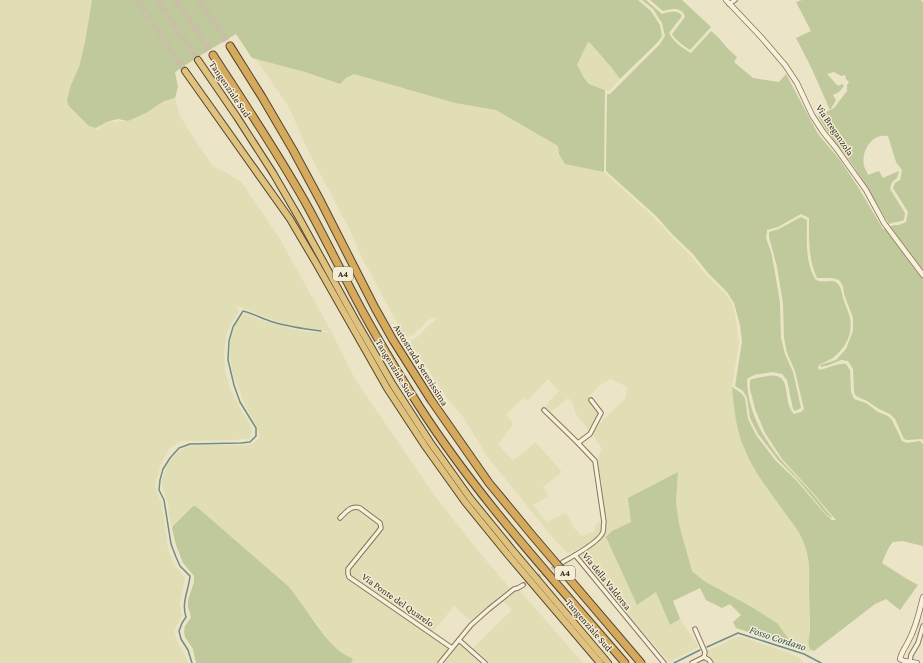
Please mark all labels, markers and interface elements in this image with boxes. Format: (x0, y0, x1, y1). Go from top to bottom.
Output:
street label: Tangenziale Sud (207, 59, 253, 120)
street label: Via Breganzola (814, 102, 856, 158)
road number: A4 (333, 267, 353, 281)
street label: Autostrada Serenissima (391, 322, 451, 408)
street label: Tangenziale Sud (373, 337, 417, 399)
street label: Via della Valdorsa (580, 550, 634, 612)
road number: A4 (555, 566, 575, 580)
street label: Via Ponte del Quarelo (360, 571, 436, 629)
street label: Tangenziale Sud (563, 597, 615, 654)
water label: Fosso Cordano (748, 623, 808, 653)

